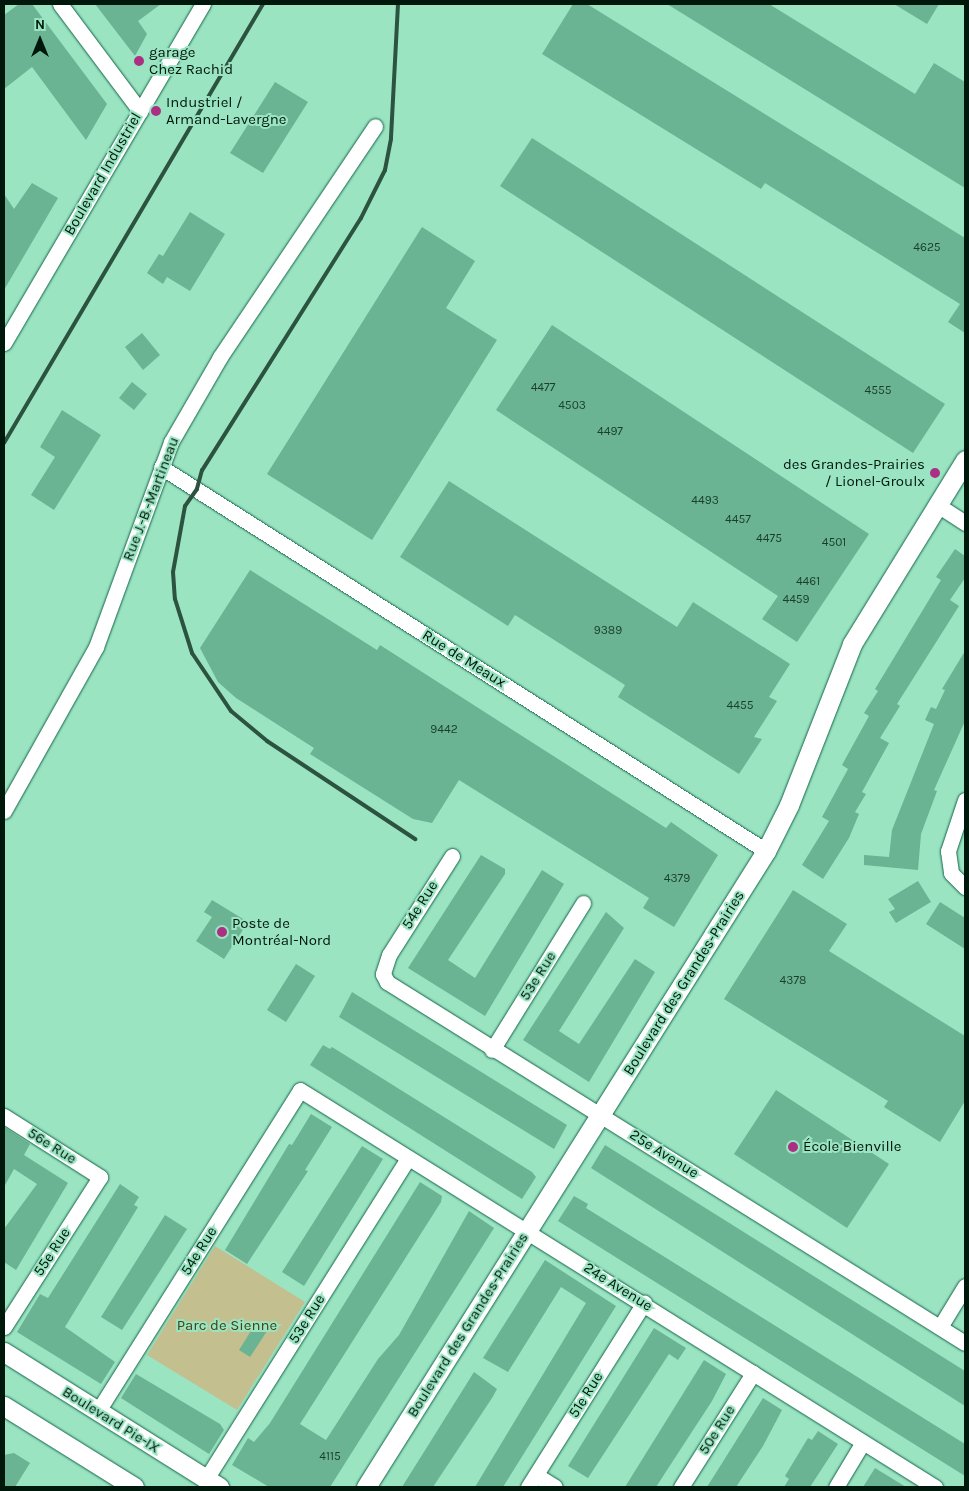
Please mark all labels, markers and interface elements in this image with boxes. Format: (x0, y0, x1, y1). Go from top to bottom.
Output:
north arrow (15, 15, 65, 65)
text: N (35, 16, 45, 33)
place label: garage Chez Rachid (149, 43, 233, 78)
marker: garage Chez Rachid (133, 55, 145, 67)
place label: Industriel / Armand-Lavergne (166, 93, 286, 128)
marker: Industriel / Armand-Lavergne (150, 105, 162, 117)
street label: Boulevard Industriel (61, 109, 145, 239)
house number: 4625 (913, 241, 941, 255)
house number: 4477 (531, 381, 555, 395)
house number: 4555 (864, 384, 892, 398)
house number: 4503 (558, 399, 586, 413)
house number: 4497 (597, 425, 623, 439)
street label: Rue J.-B.-Martineau (119, 434, 183, 564)
place label: des Grandes-Prairies / Lionel-Groulx (783, 455, 925, 490)
marker: des Grandes-Prairies / Lionel-Groulx (929, 467, 941, 479)
house number: 4493 (691, 494, 719, 508)
house number: 4457 (725, 513, 751, 527)
house number: 4475 (756, 532, 782, 546)
house number: 4501 (822, 536, 846, 550)
house number: 4461 (796, 575, 820, 589)
house number: 4459 (782, 593, 810, 607)
house number: 9389 (594, 624, 622, 638)
street label: Rue de Meaux (419, 626, 509, 692)
house number: 4455 (727, 699, 753, 713)
house number: 9442 (430, 723, 458, 737)
house number: 4379 (664, 872, 690, 886)
street label: 54e Rue (398, 877, 442, 933)
street label: Boulevard des Grandes-Prairies (620, 887, 748, 1079)
place label: Poste de Montréal-Nord (232, 914, 331, 949)
marker: Poste de Montréal-Nord (216, 926, 228, 938)
street label: 53e Rue (516, 948, 560, 1004)
house number: 4378 (780, 974, 806, 988)
street label: 56e Rue (24, 1124, 80, 1168)
street label: 25e Avenue (626, 1126, 702, 1182)
place label: École Bienville (803, 1138, 901, 1156)
marker: École Bienville (787, 1141, 799, 1153)
street label: 54e Rue (177, 1223, 221, 1279)
street label: 55e Rue (30, 1224, 74, 1280)
street label: Boulevard des Grandes-Prairies (404, 1229, 532, 1421)
street label: 24e Avenue (580, 1259, 656, 1315)
street label: 53e Rue (285, 1291, 329, 1347)
park label: Parc de Sienne (177, 1317, 277, 1335)
street label: 51e Rue (565, 1369, 607, 1421)
street label: Boulevard Pie-IX (59, 1383, 163, 1457)
street label: 50e Rue (695, 1402, 739, 1458)
house number: 4115 (319, 1450, 341, 1464)

